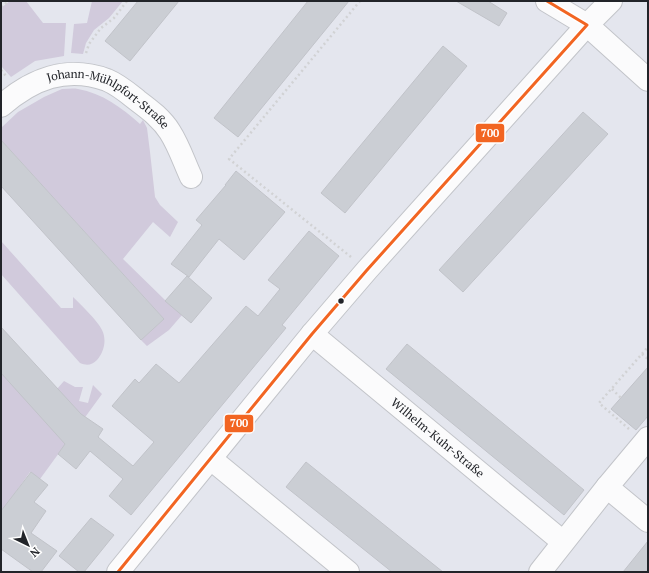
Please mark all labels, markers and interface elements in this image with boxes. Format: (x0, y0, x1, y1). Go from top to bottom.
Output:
street label: Johann-Mühlpfort-Straße (45, 66, 173, 132)
line badge: 700 (475, 123, 505, 143)
text: 700 (481, 126, 499, 140)
unlabelled marker (336, 296, 346, 306)
street label: Wilhelm-Kuhr-Straße (388, 395, 488, 481)
line badge: 700 (224, 414, 254, 433)
text: 700 (230, 416, 248, 430)
north arrow (8, 525, 48, 565)
text: N (27, 544, 43, 561)

